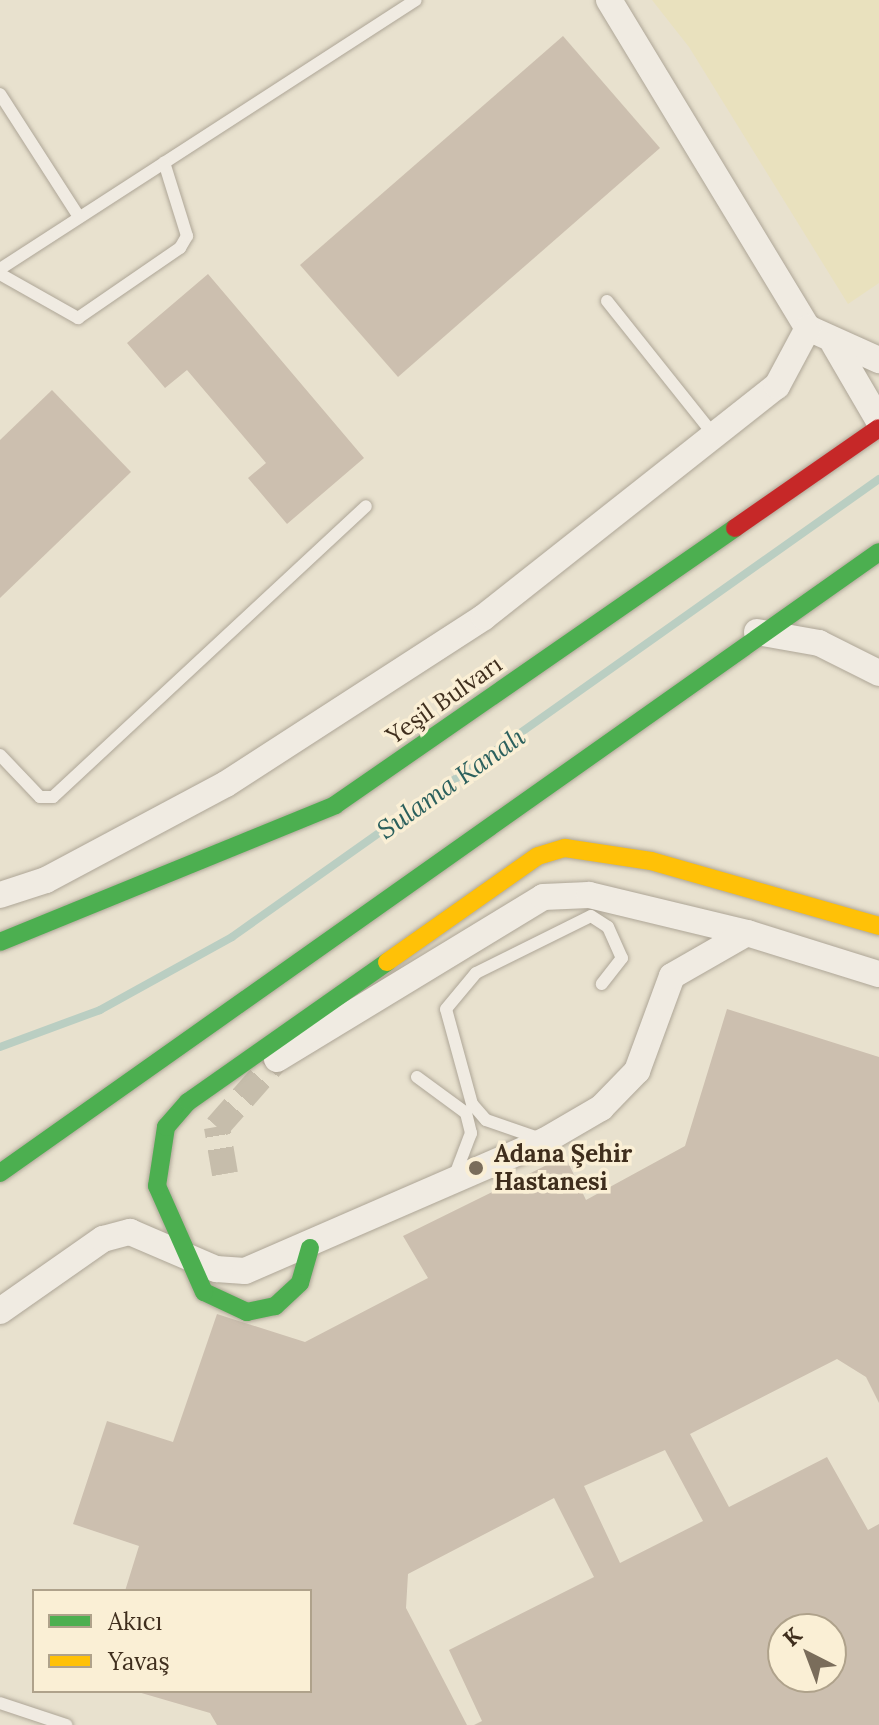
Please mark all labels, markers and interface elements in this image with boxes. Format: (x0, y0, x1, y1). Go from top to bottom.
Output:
street label: Yeşil Bulvarı (381, 650, 507, 750)
water label: Sulama Kanalı (371, 721, 531, 845)
place label: Adana Şehir Hastanesi (494, 1140, 632, 1196)
marker: Adana Şehir Hastanesi (465, 1157, 487, 1179)
legend (32, 1589, 312, 1693)
text: Akıcı (108, 1606, 162, 1637)
north arrow (767, 1613, 847, 1693)
text: K (777, 1621, 807, 1652)
text: Yavaş (108, 1646, 170, 1677)

